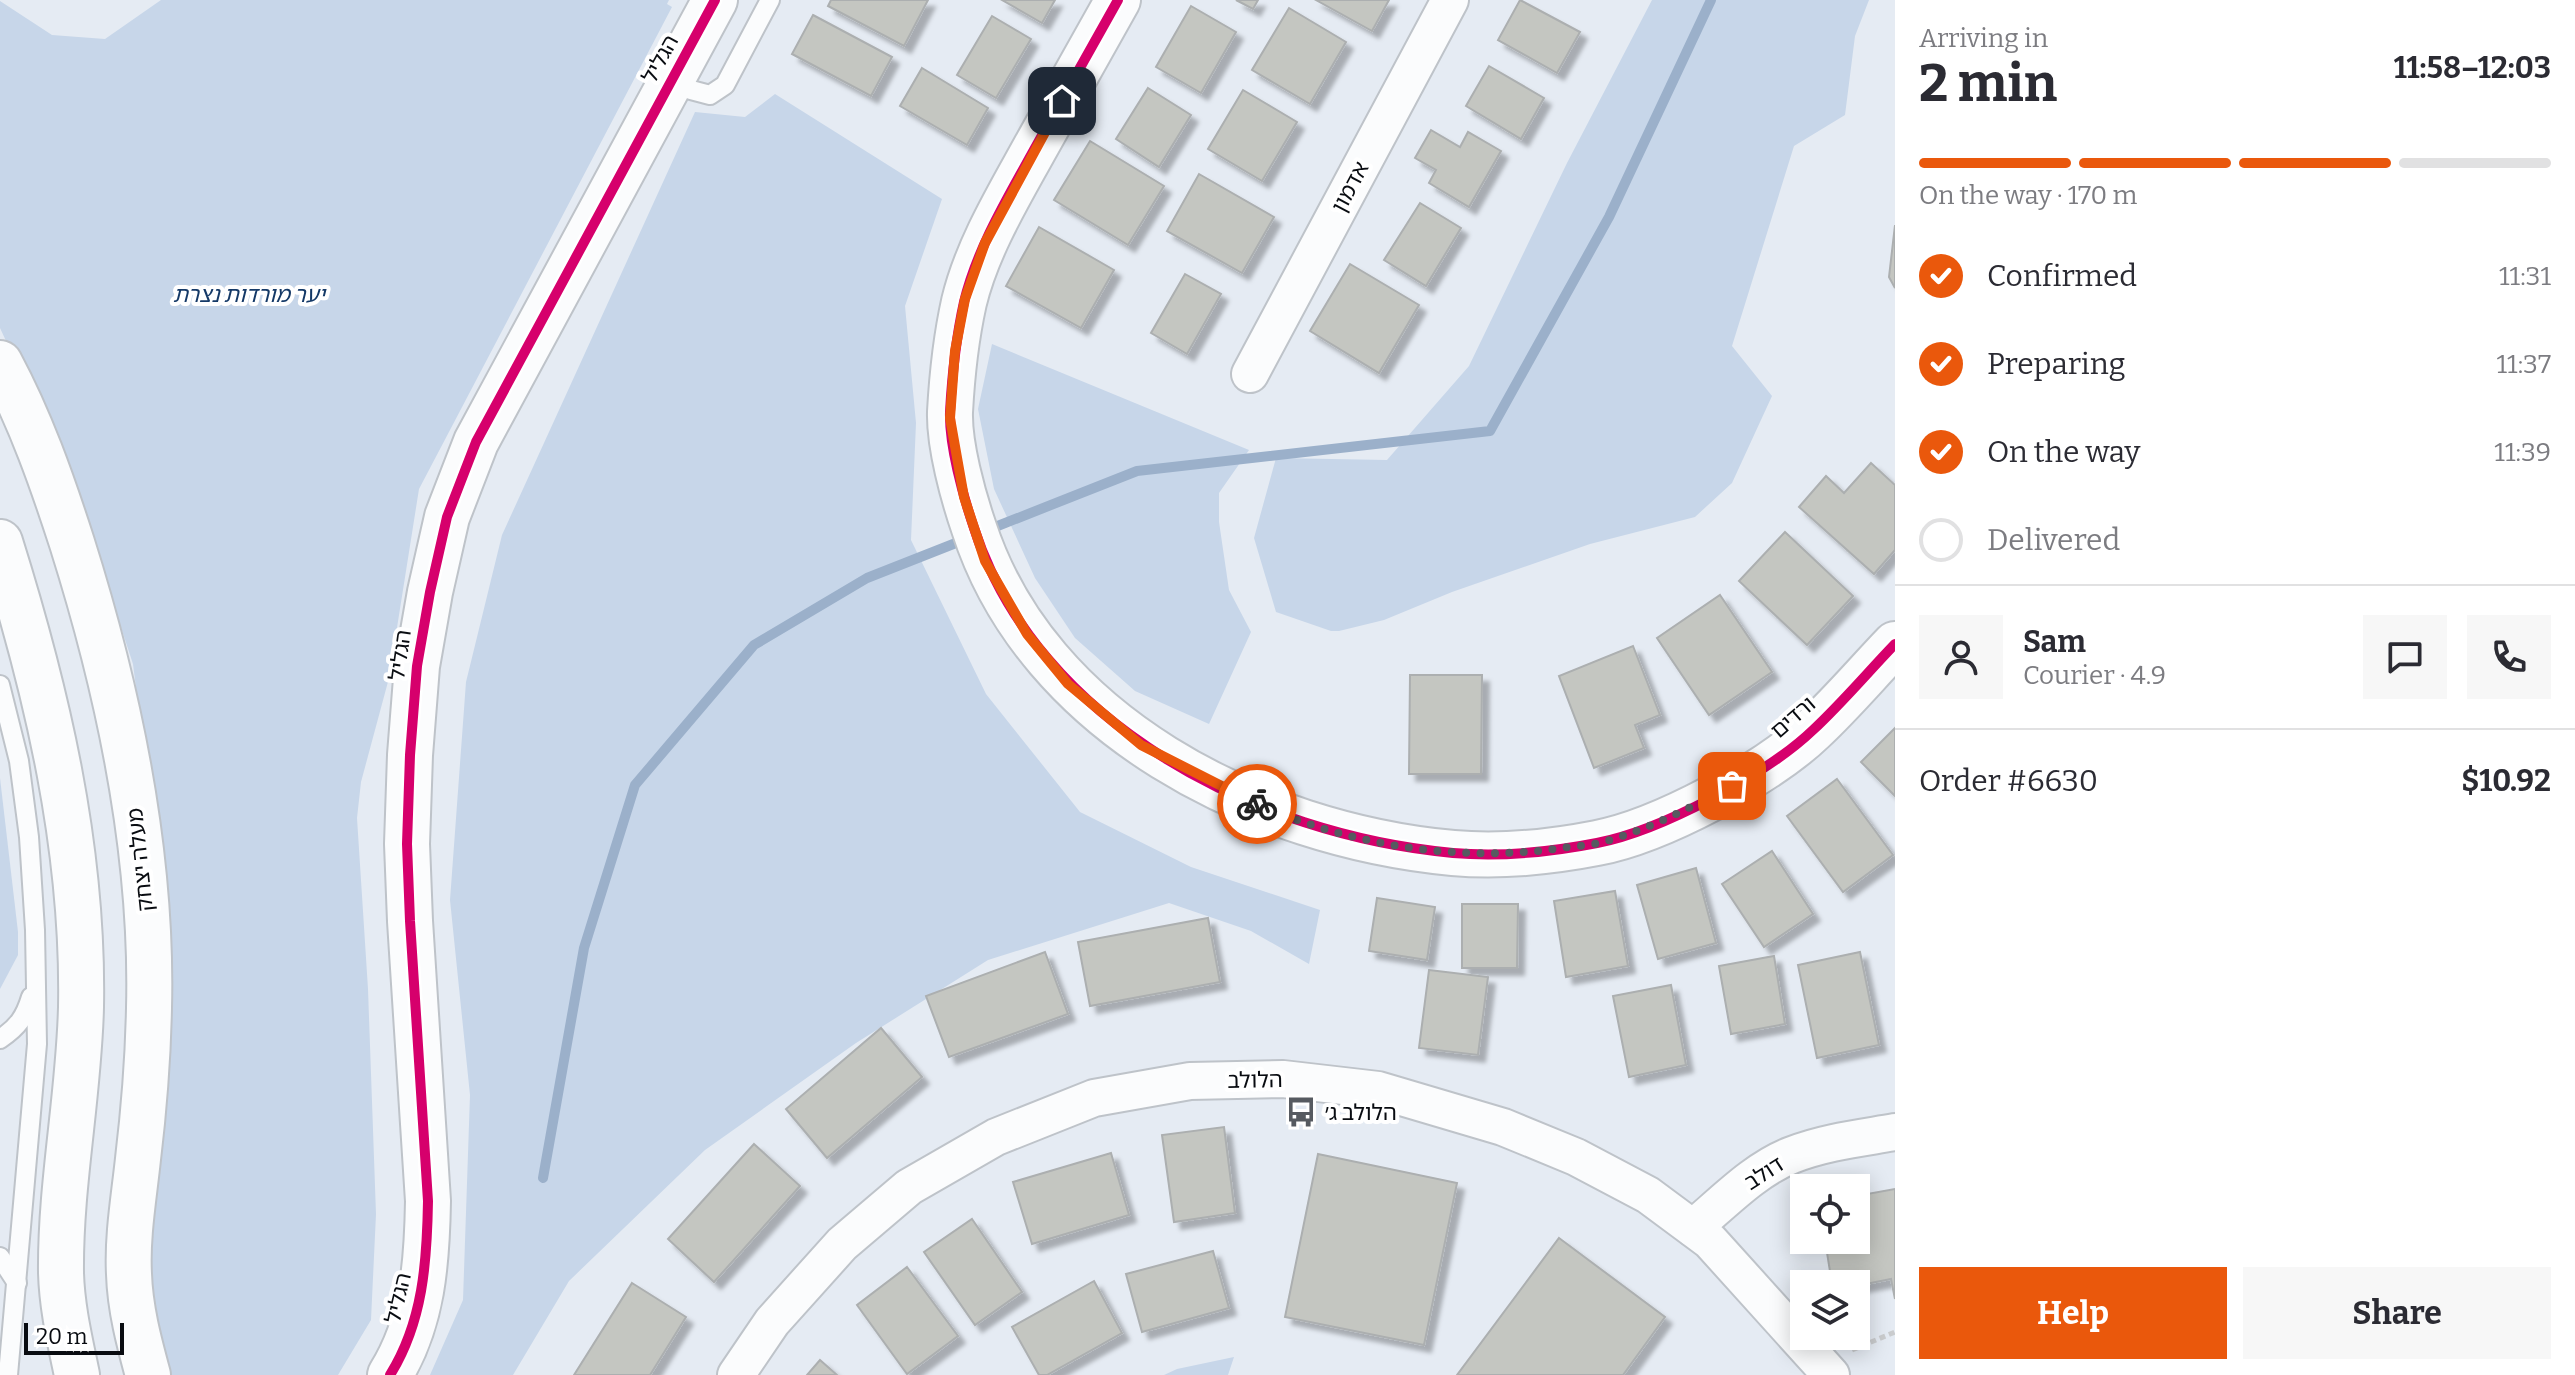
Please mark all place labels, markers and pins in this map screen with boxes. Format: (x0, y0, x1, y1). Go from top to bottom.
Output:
pin (1028, 67, 1096, 135)
pin (1698, 752, 1766, 820)
bus stop icon: הלולב ג׳ (1284, 1095, 1318, 1129)
place label: הלולב ג׳ (1325, 1099, 1397, 1126)

